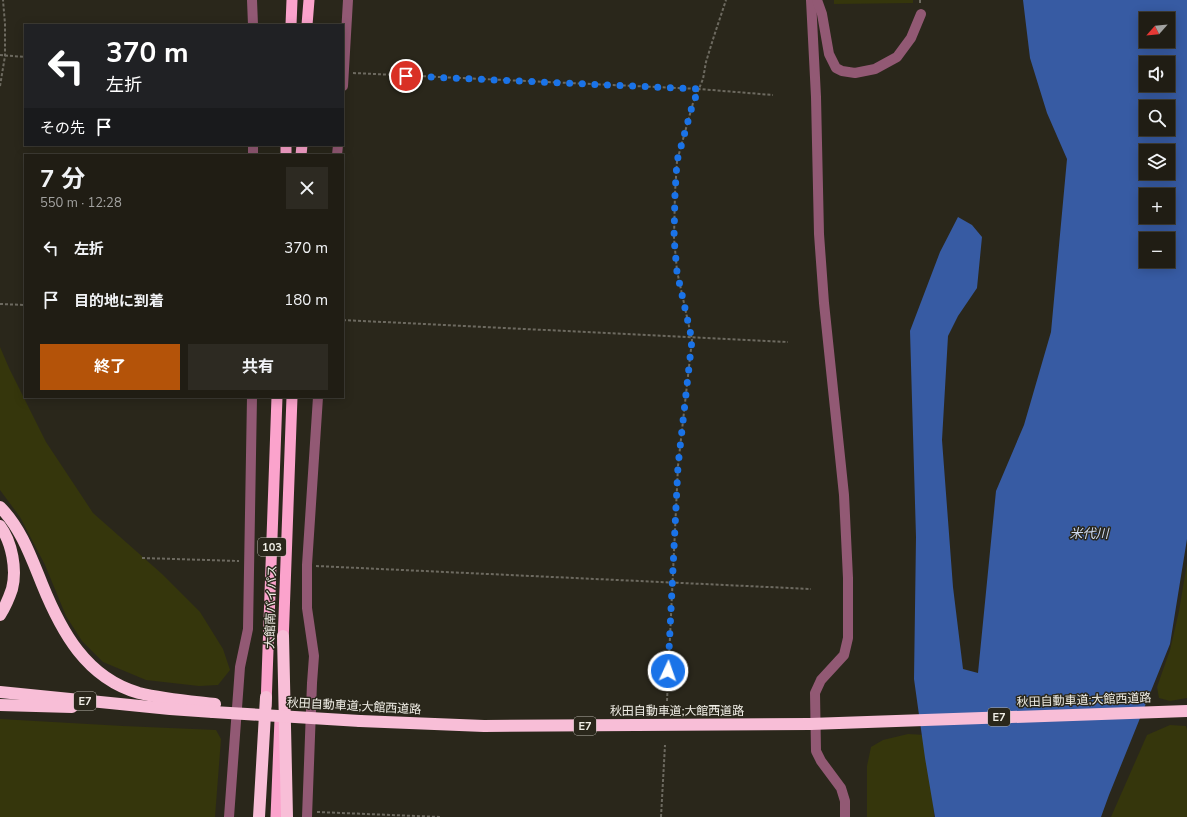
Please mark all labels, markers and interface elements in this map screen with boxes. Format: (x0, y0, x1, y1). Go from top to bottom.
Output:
north arrow (1139, 12, 1175, 48)
map controls (1139, 12, 1175, 268)
text: 370 m (106, 34, 189, 72)
icon: left (40, 40, 92, 92)
button: sound (1139, 56, 1175, 92)
pin (389, 59, 423, 93)
icon: arrive (395, 65, 417, 87)
text: 左折 (106, 73, 142, 97)
button: search (1139, 100, 1175, 136)
icon: arrive (93, 116, 115, 138)
text: その先 (40, 118, 85, 138)
button: layers (1139, 144, 1175, 180)
text: 7 分 (40, 163, 85, 195)
button: close (286, 167, 328, 209)
button: + (1139, 188, 1175, 224)
text: 550 m · 12:28 (40, 194, 122, 212)
button: − (1139, 232, 1175, 268)
icon: left (40, 237, 62, 259)
text: 370 m (284, 238, 328, 258)
text: 左折 (74, 239, 104, 259)
icon: arrive (40, 289, 62, 311)
text: 180 m (284, 290, 328, 310)
text: 目的地に到着 (74, 291, 164, 311)
button: 終了 (40, 344, 180, 390)
button: 共有 (188, 344, 328, 390)
water label: 米代川 (1069, 525, 1110, 543)
road number: 103 (258, 538, 286, 556)
street label: 大館南バイパス (262, 565, 280, 649)
position arrow (647, 650, 689, 692)
street label: 秋田自動車道;大館西道路 (1016, 690, 1152, 710)
road number: E7 (74, 692, 96, 710)
street label: 秋田自動車道;大館西道路 (286, 694, 422, 718)
street label: 秋田自動車道;大館西道路 (610, 703, 744, 719)
road number: E7 (988, 708, 1010, 726)
road number: E7 (574, 717, 596, 735)

